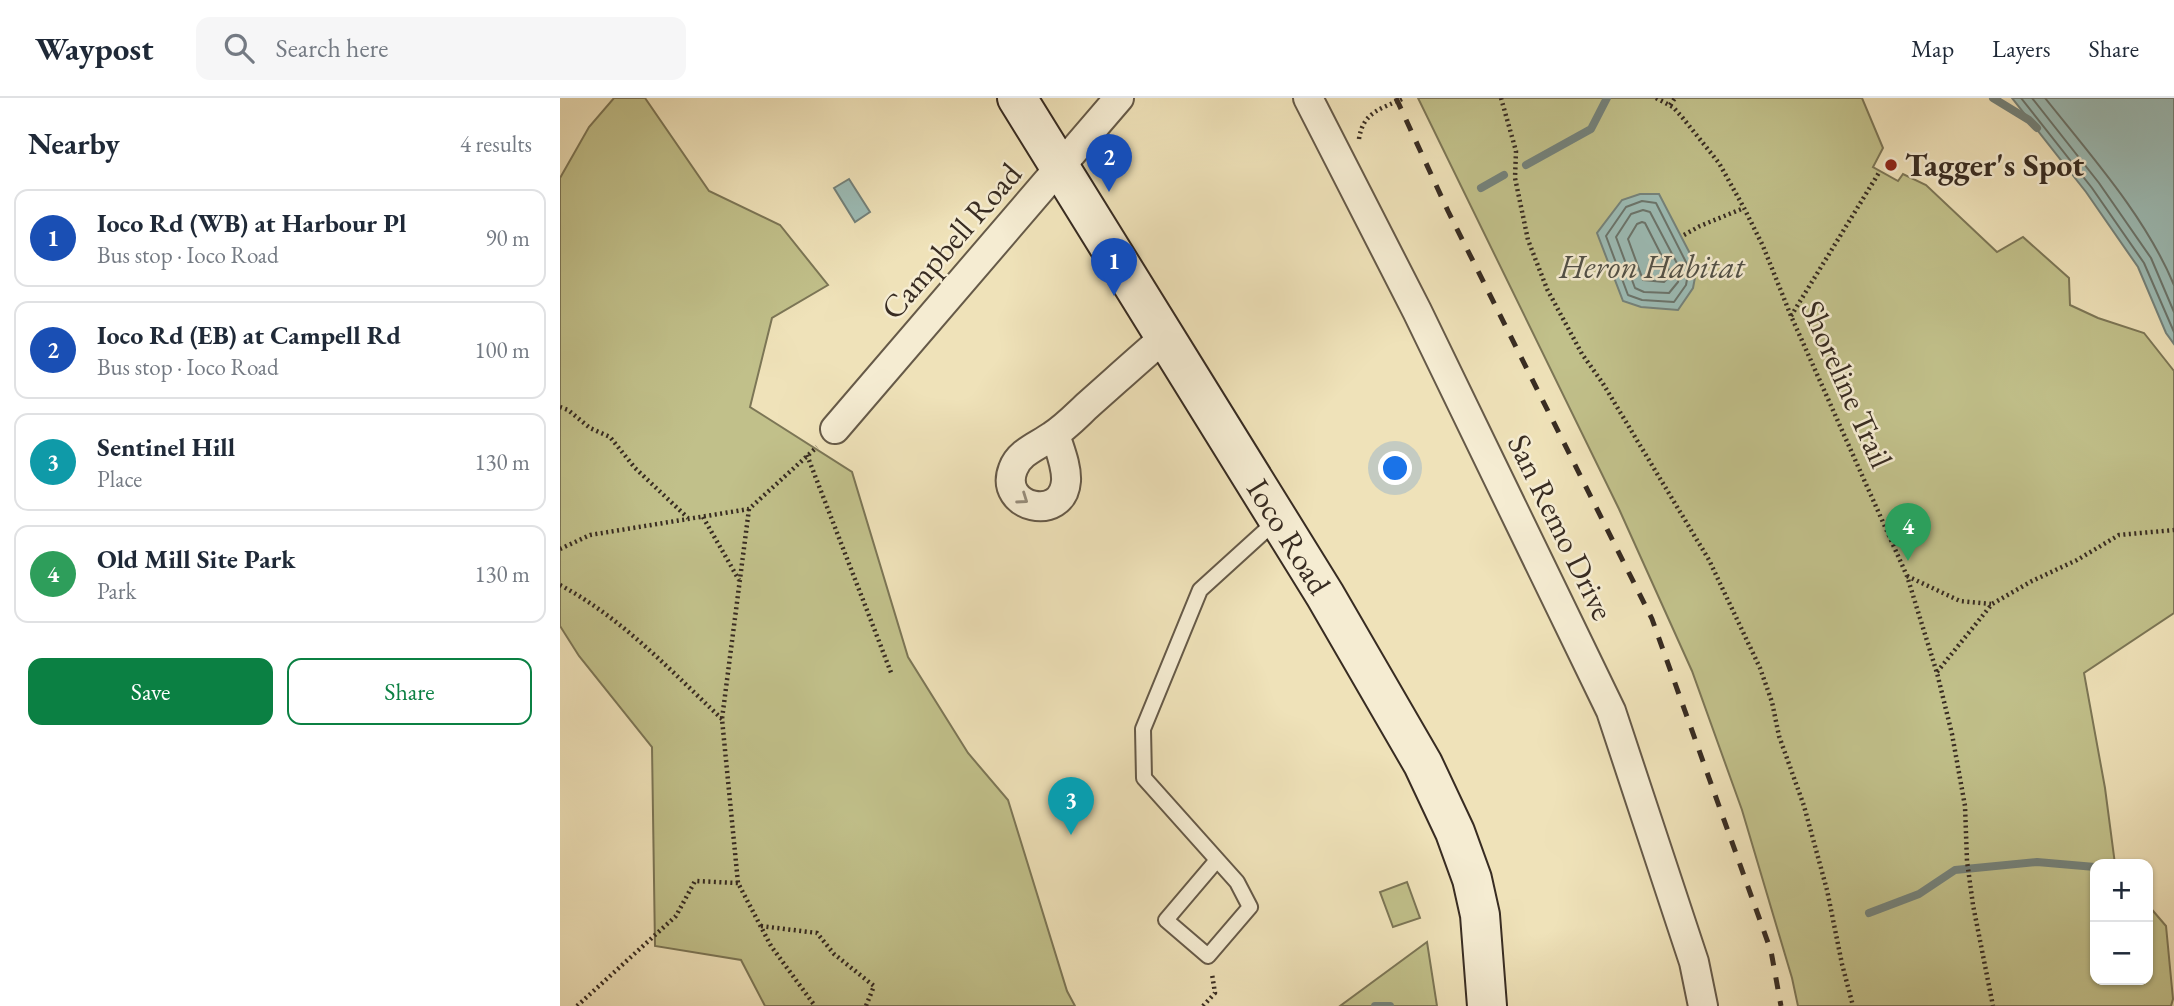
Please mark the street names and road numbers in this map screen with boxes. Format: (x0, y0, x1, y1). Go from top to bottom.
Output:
street label: Campbell Road (871, 153, 1031, 328)
street label: Shoreline Trail (1791, 294, 1903, 475)
street label: San Remo Drive (1498, 427, 1624, 627)
street label: Ioco Road (1237, 471, 1341, 603)

